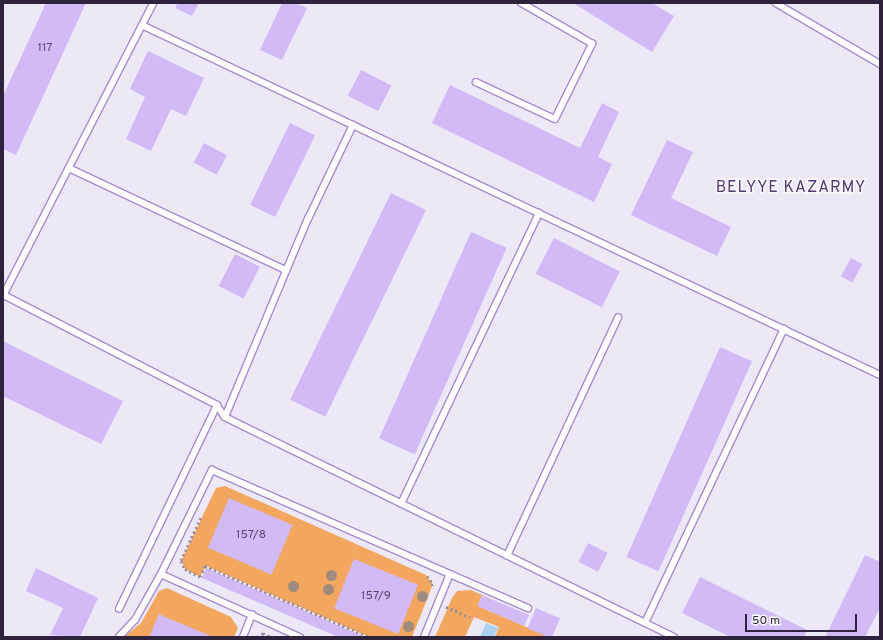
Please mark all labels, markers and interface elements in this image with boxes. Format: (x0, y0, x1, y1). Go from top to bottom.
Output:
house number: 117 (37, 42, 53, 56)
district label: BELYYE KAZARMY (716, 178, 866, 198)
house number: 157/8 (236, 529, 266, 543)
house number: 157/9 (361, 590, 391, 604)
scale bar (747, 606, 859, 632)
text: 50 m (752, 613, 780, 629)

